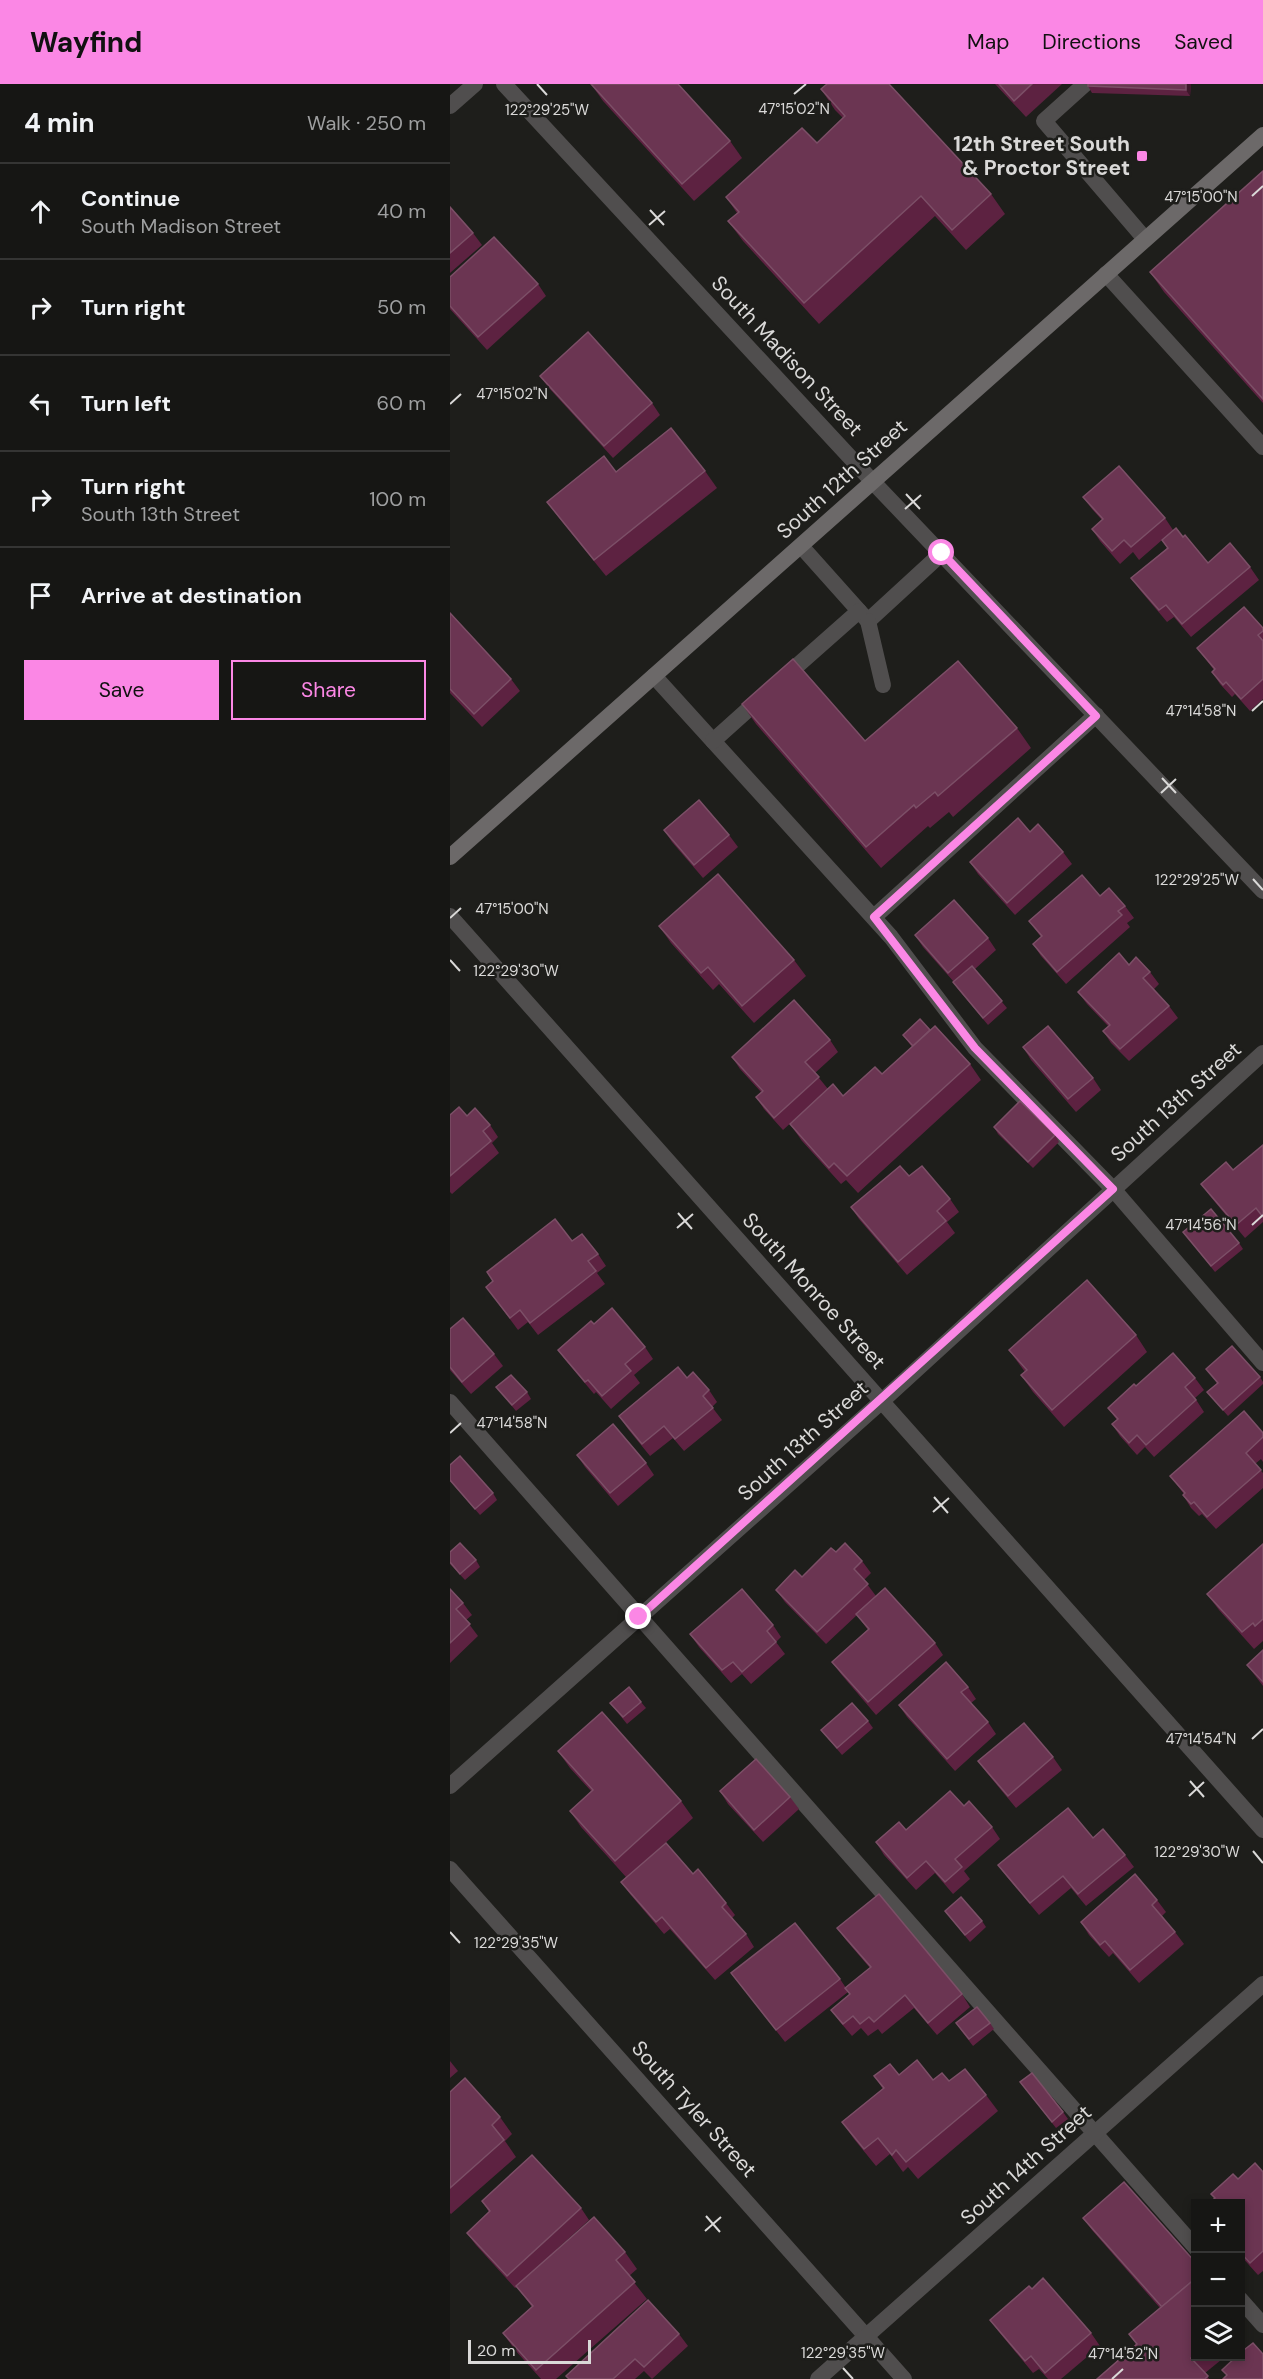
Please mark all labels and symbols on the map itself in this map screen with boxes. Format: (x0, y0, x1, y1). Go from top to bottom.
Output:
text: 47°15'02"N (758, 99, 830, 119)
text: 122°29'25"W (505, 100, 589, 120)
place label: 12th Street South & Proctor Street (953, 130, 1130, 182)
marker: 12th Street South & Proctor Street (1135, 149, 1149, 163)
text: 47°15'00"N (1164, 187, 1238, 207)
street label: South Madison Street (705, 270, 869, 442)
text: 47°15'02"N (476, 384, 548, 404)
street label: South 12th Street (771, 413, 913, 545)
route start (928, 539, 954, 565)
text: 47°14'58"N (1166, 701, 1236, 721)
text: 122°29'25"W (1155, 870, 1239, 890)
text: 47°15'00"N (475, 899, 549, 919)
text: 122°29'30"W (473, 961, 559, 981)
street label: South 13th Street (1105, 1036, 1247, 1168)
street label: South Monroe Street (736, 1207, 892, 1375)
text: 47°14'56"N (1165, 1215, 1237, 1235)
street label: South 13th Street (732, 1375, 874, 1507)
text: 47°14'58"N (477, 1413, 547, 1433)
route end (625, 1603, 651, 1629)
text: 47°14'54"N (1166, 1729, 1236, 1749)
text: 122°29'30"W (1154, 1842, 1240, 1862)
text: 122°29'35"W (474, 1933, 559, 1953)
street label: South Tyler Street (625, 2035, 763, 2183)
street label: South 14th Street (954, 2099, 1098, 2231)
scale bar (468, 2337, 591, 2364)
text: 122°29'35"W (801, 2343, 886, 2363)
text: 47°14'52"N (1088, 2344, 1158, 2364)

